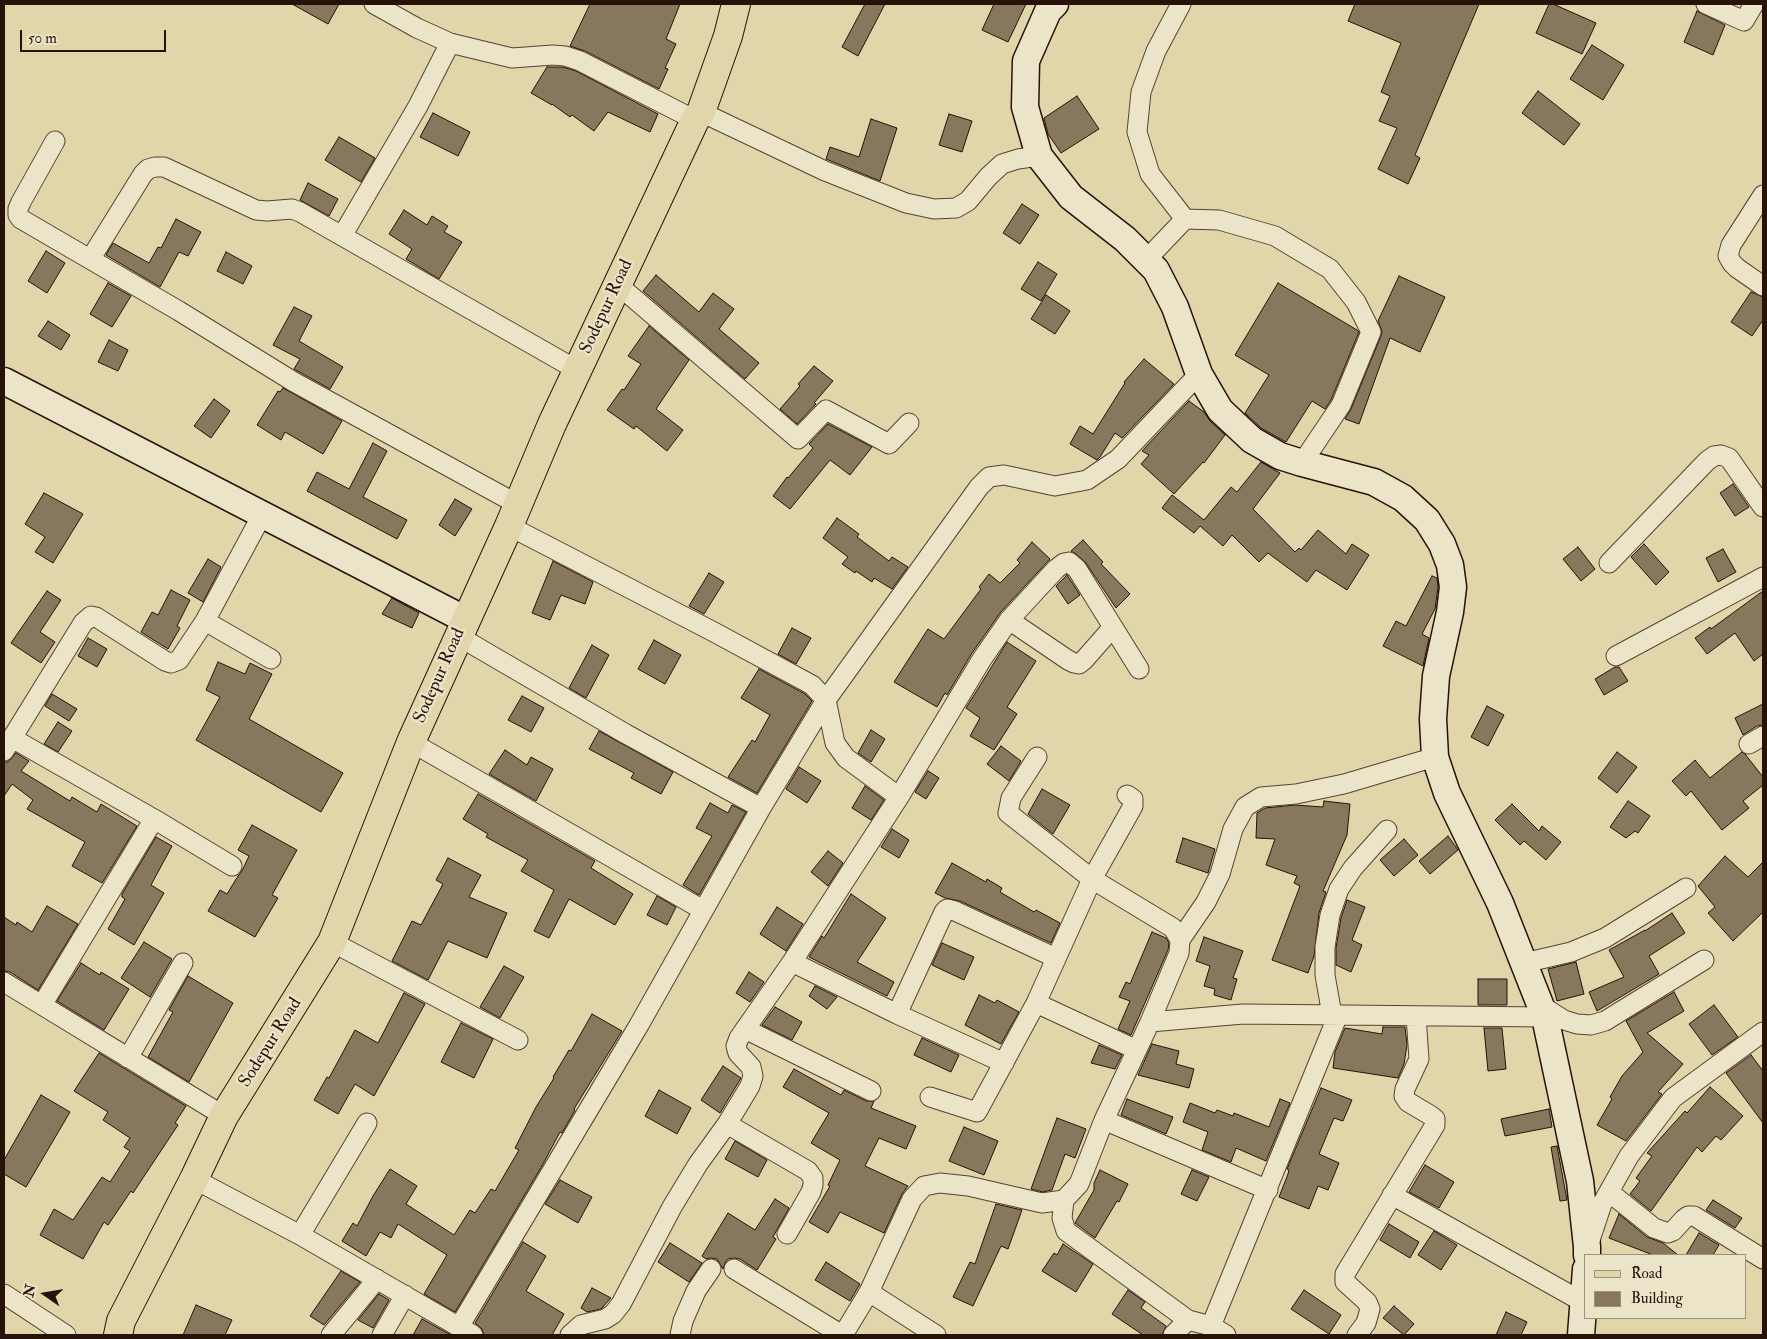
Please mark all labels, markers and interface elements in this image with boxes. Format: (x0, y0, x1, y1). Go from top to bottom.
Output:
scale bar (22, 20, 169, 52)
text: 50 m (28, 29, 57, 48)
street label: Sodepur Road (576, 256, 638, 358)
street label: Sodepur Road (409, 625, 471, 727)
street label: Sodepur Road (235, 994, 307, 1092)
legend (1584, 1254, 1747, 1319)
text: Road (1631, 1264, 1662, 1283)
north arrow (20, 1269, 70, 1319)
text: N (20, 1282, 40, 1299)
text: Building (1631, 1289, 1683, 1308)

